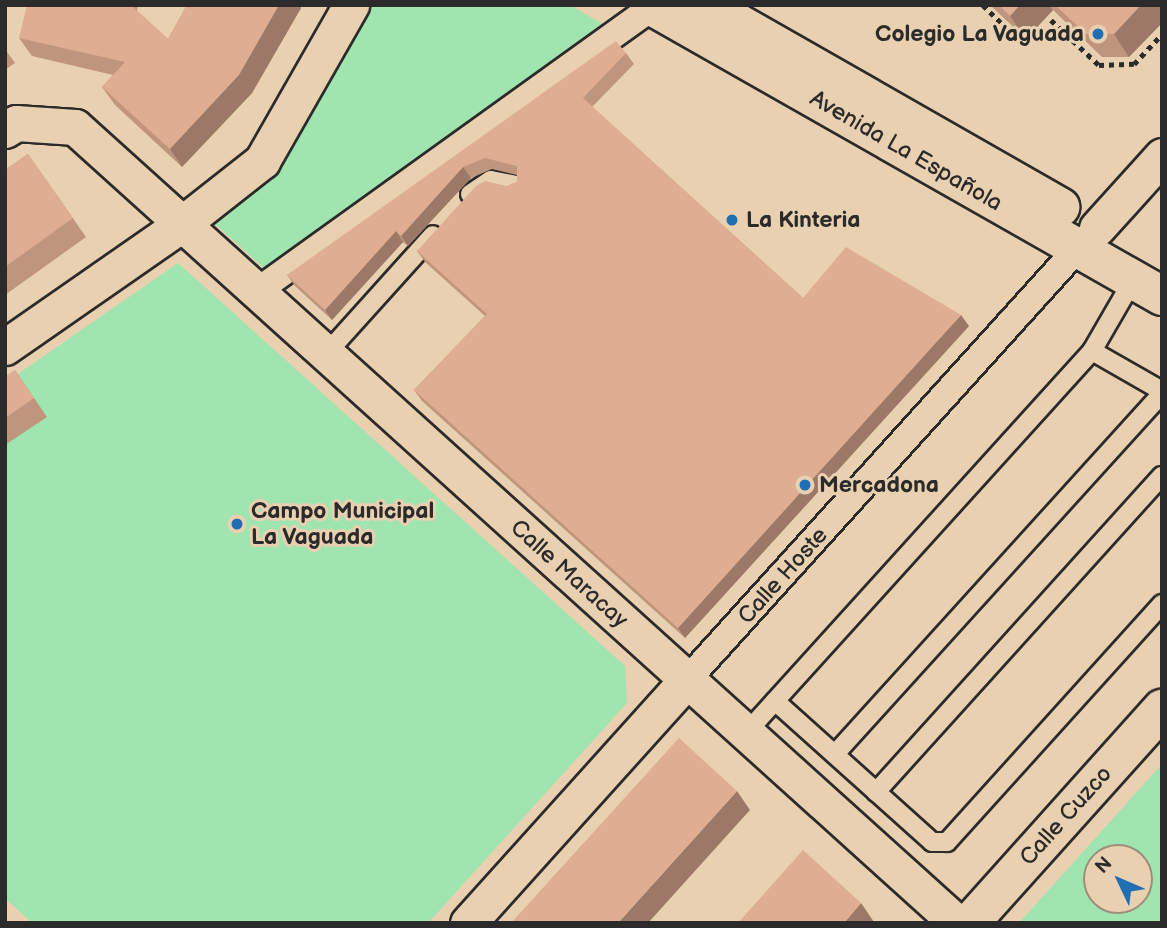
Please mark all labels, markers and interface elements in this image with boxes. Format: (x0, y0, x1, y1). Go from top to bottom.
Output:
place label: Colegio La Vaguada (874, 20, 1084, 48)
marker: Colegio La Vaguada (1090, 26, 1106, 42)
street label: Avenida La Española (805, 85, 1007, 217)
place label: La Kinteria (746, 206, 861, 234)
marker: La Kinteria (724, 212, 740, 228)
place label: Mercadona (819, 471, 939, 499)
marker: Mercadona (797, 477, 813, 493)
place label: Campo Municipal La Vaguada (251, 497, 434, 551)
street label: Calle Maracay (505, 514, 633, 634)
marker: Campo Municipal La Vaguada (229, 516, 245, 532)
street label: Calle Hoste (732, 522, 834, 630)
street label: Calle Cuzco (1014, 761, 1118, 871)
north arrow (1083, 844, 1153, 914)
text: N (1091, 852, 1117, 879)

